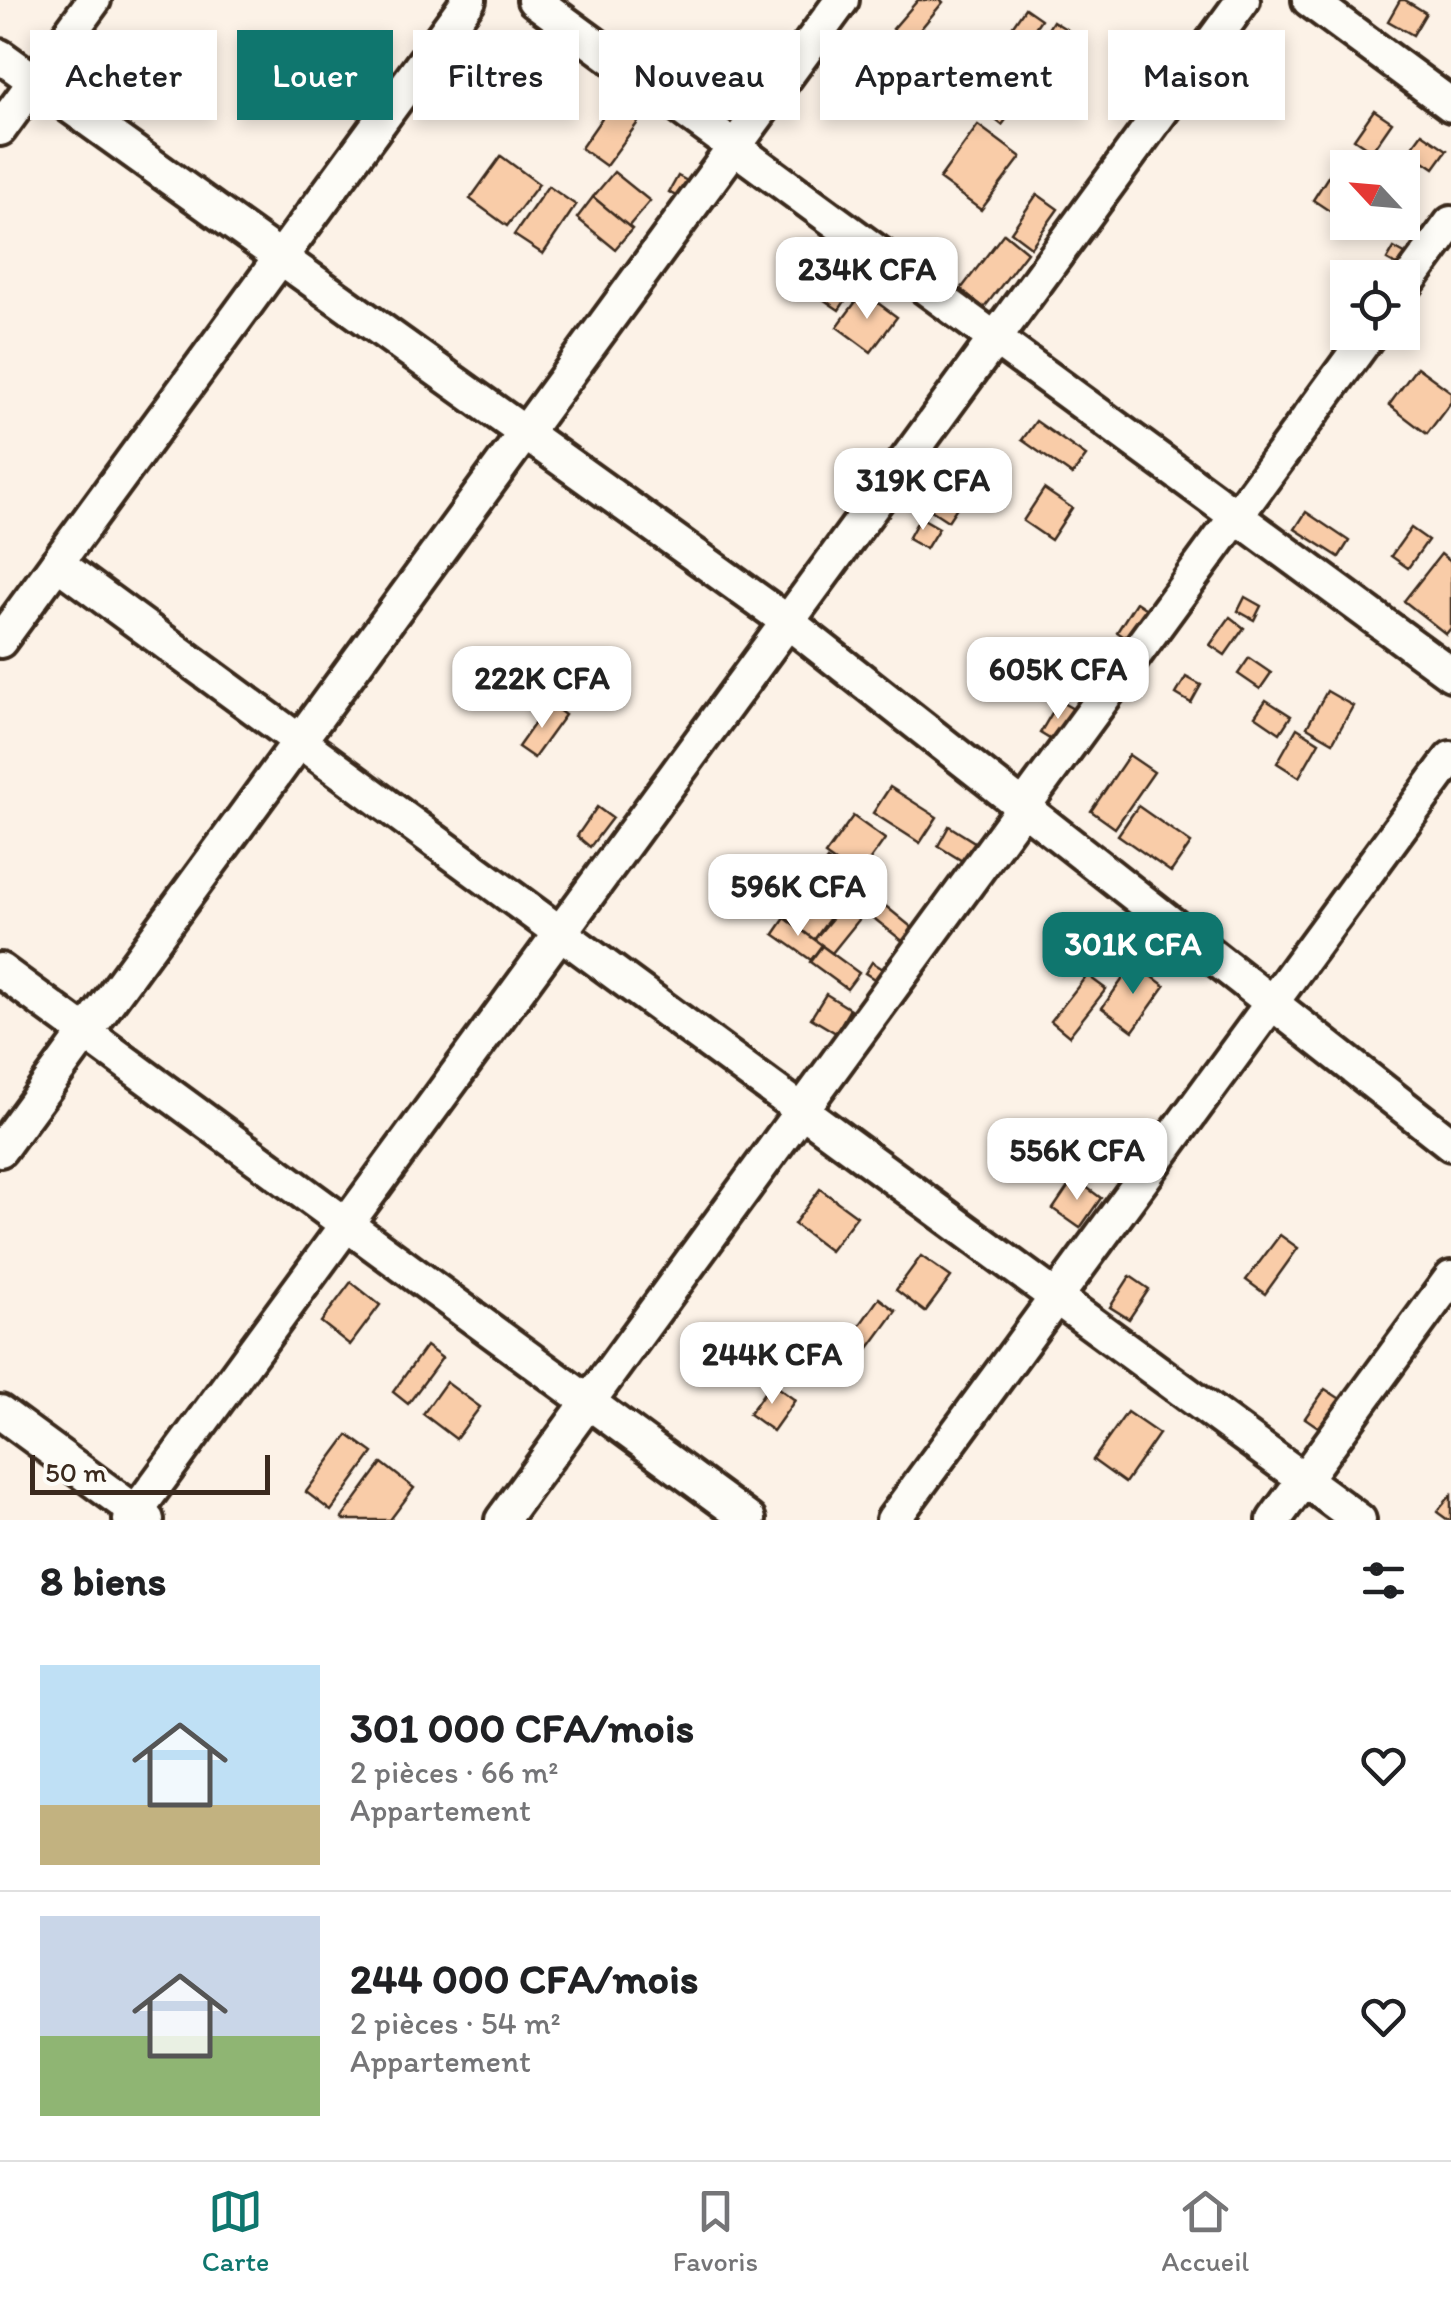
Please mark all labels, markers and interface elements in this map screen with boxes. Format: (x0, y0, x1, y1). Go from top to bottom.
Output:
chip: Acheter (30, 30, 217, 120)
chip: Louer (237, 30, 393, 120)
chip: Filtres (413, 30, 579, 120)
chip: Nouveau (599, 30, 800, 120)
chip: Appartement (820, 30, 1088, 120)
chip: Maison (1108, 30, 1285, 120)
north arrow (1330, 150, 1420, 240)
map controls (1330, 150, 1420, 350)
pin: 234K CFA (764, 237, 970, 322)
text: 234K CFA (798, 250, 936, 288)
button: locate (1330, 260, 1420, 350)
pin: 319K CFA (820, 448, 1026, 533)
text: 319K CFA (856, 461, 990, 499)
pin: 605K CFA (955, 637, 1161, 722)
pin: 222K CFA (439, 646, 645, 731)
text: 605K CFA (989, 650, 1127, 688)
text: 222K CFA (474, 659, 610, 697)
pin: 596K CFA (695, 854, 901, 939)
text: 596K CFA (730, 867, 866, 905)
pin: 301K CFA (1030, 912, 1236, 997)
text: 301K CFA (1065, 925, 1201, 963)
pin: 556K CFA (974, 1118, 1180, 1203)
text: 556K CFA (1009, 1131, 1145, 1169)
pin: 244K CFA (669, 1322, 875, 1407)
text: 244K CFA (702, 1335, 842, 1373)
scale bar (30, 1450, 270, 1494)
text: 50 m (45, 1455, 107, 1489)
icon: filters (1356, 1553, 1411, 1608)
text: 8 biens (40, 1555, 166, 1606)
text: 301 000 CFA/mois (350, 1702, 694, 1753)
icon: home (120, 1705, 240, 1825)
icon: heart (1356, 1738, 1411, 1793)
text: 2 pièces · 66 m² (350, 1753, 559, 1791)
text: Appartement (350, 1791, 531, 1829)
text: 244 000 CFA/mois (350, 1953, 698, 2004)
icon: home (120, 1956, 240, 2076)
icon: heart (1356, 1989, 1411, 2044)
text: 2 pièces · 54 m² (350, 2004, 561, 2042)
text: Appartement (350, 2042, 531, 2080)
tab: Carte (202, 2184, 269, 2278)
tab: Favoris (673, 2184, 758, 2278)
tab: Accueil (1162, 2184, 1249, 2278)

